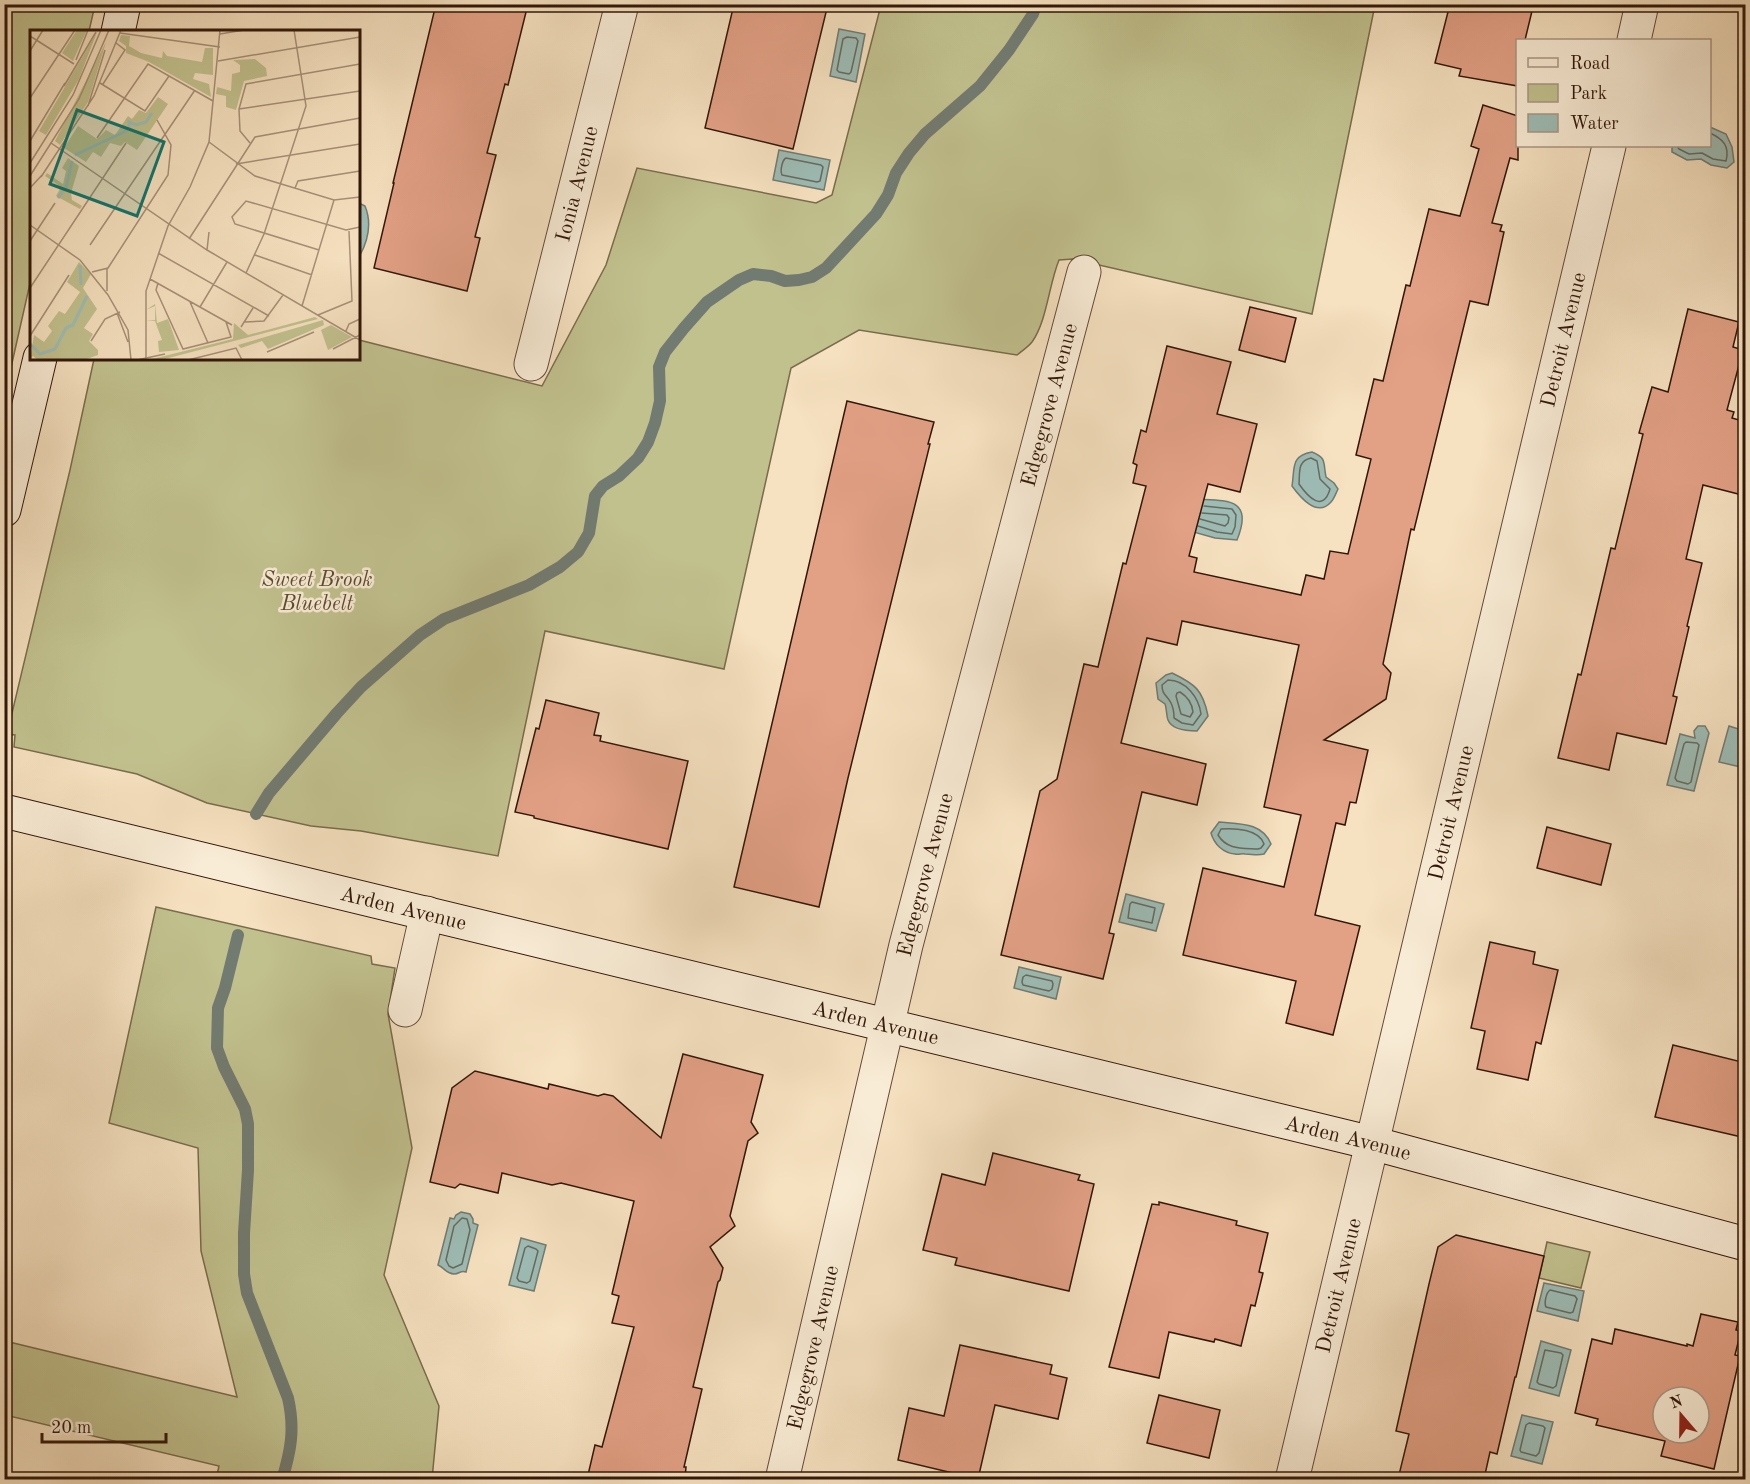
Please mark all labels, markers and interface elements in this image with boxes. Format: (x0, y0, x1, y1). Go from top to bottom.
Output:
inset map (30, 30, 360, 360)
legend (1516, 39, 1711, 147)
text: Road (1570, 55, 1610, 73)
text: Park (1570, 85, 1607, 103)
text: Water (1570, 115, 1619, 133)
street label: Ionia Avenue (553, 124, 603, 244)
street label: Detroit Avenue (1538, 270, 1591, 410)
street label: Edgegrove Avenue (1019, 321, 1082, 489)
park label: Sweet Brook Bluebelt (261, 570, 373, 615)
street label: Detroit Avenue (1426, 743, 1478, 883)
street label: Edgegrove Avenue (895, 791, 958, 959)
street label: Arden Avenue (338, 884, 468, 935)
street label: Arden Avenue (810, 999, 941, 1049)
street label: Arden Avenue (1282, 1113, 1413, 1165)
street label: Detroit Avenue (1314, 1216, 1366, 1355)
street label: Edgegrove Avenue (785, 1263, 843, 1432)
north arrow (1651, 1385, 1711, 1445)
text: N (1668, 1393, 1686, 1412)
scale bar (42, 1406, 166, 1444)
text: 20 m (51, 1419, 91, 1437)

